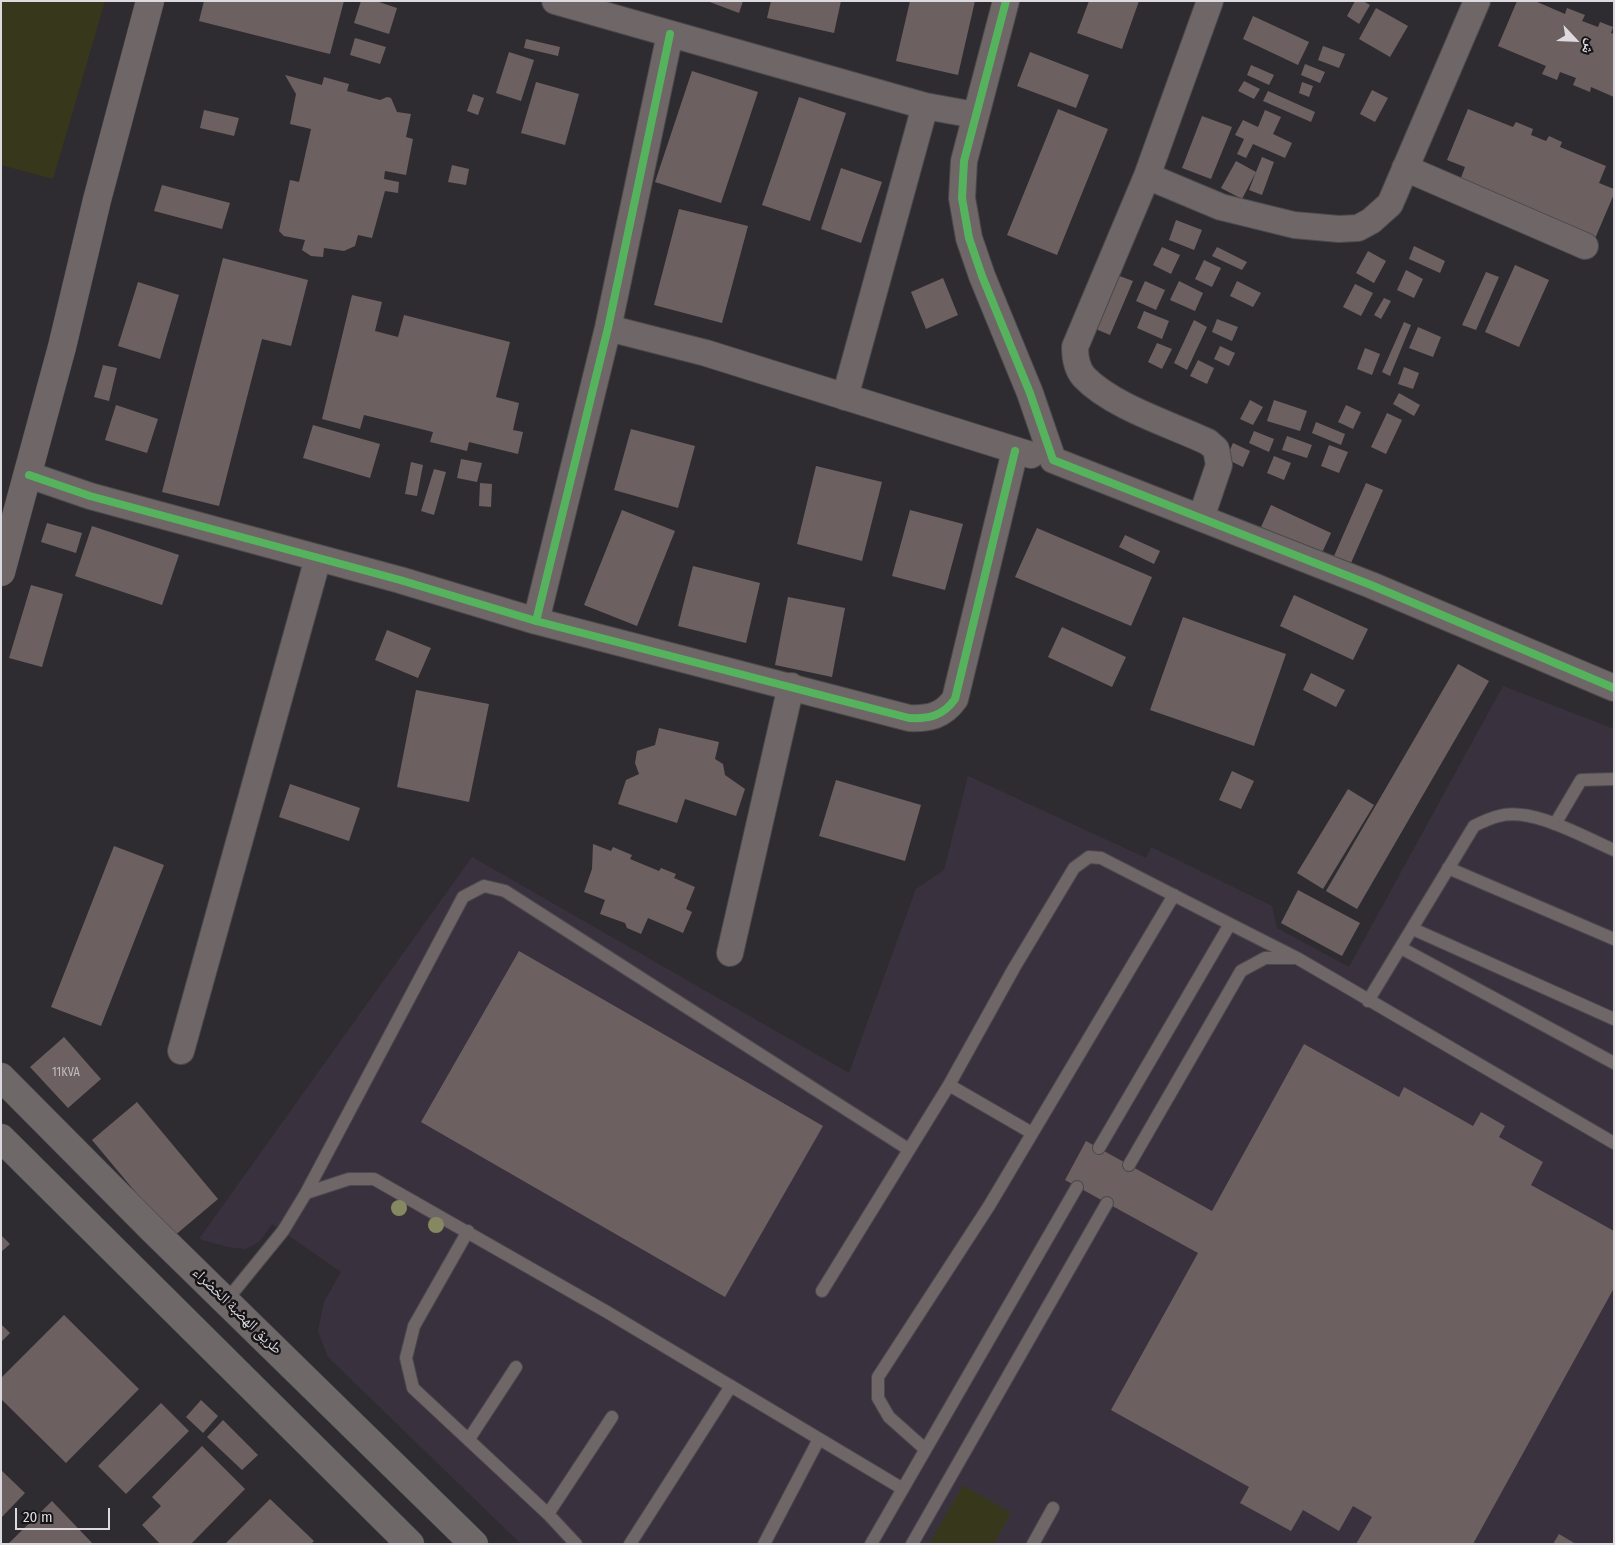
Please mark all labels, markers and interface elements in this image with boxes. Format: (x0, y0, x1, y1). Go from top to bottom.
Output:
north arrow (1550, 15, 1600, 65)
text: ش (1578, 36, 1600, 57)
house number: 11KVA (52, 1066, 80, 1080)
street label: طريق الهضبة الخضراء (188, 1264, 286, 1358)
scale bar (18, 1498, 112, 1530)
text: 20 m (23, 1508, 53, 1526)

